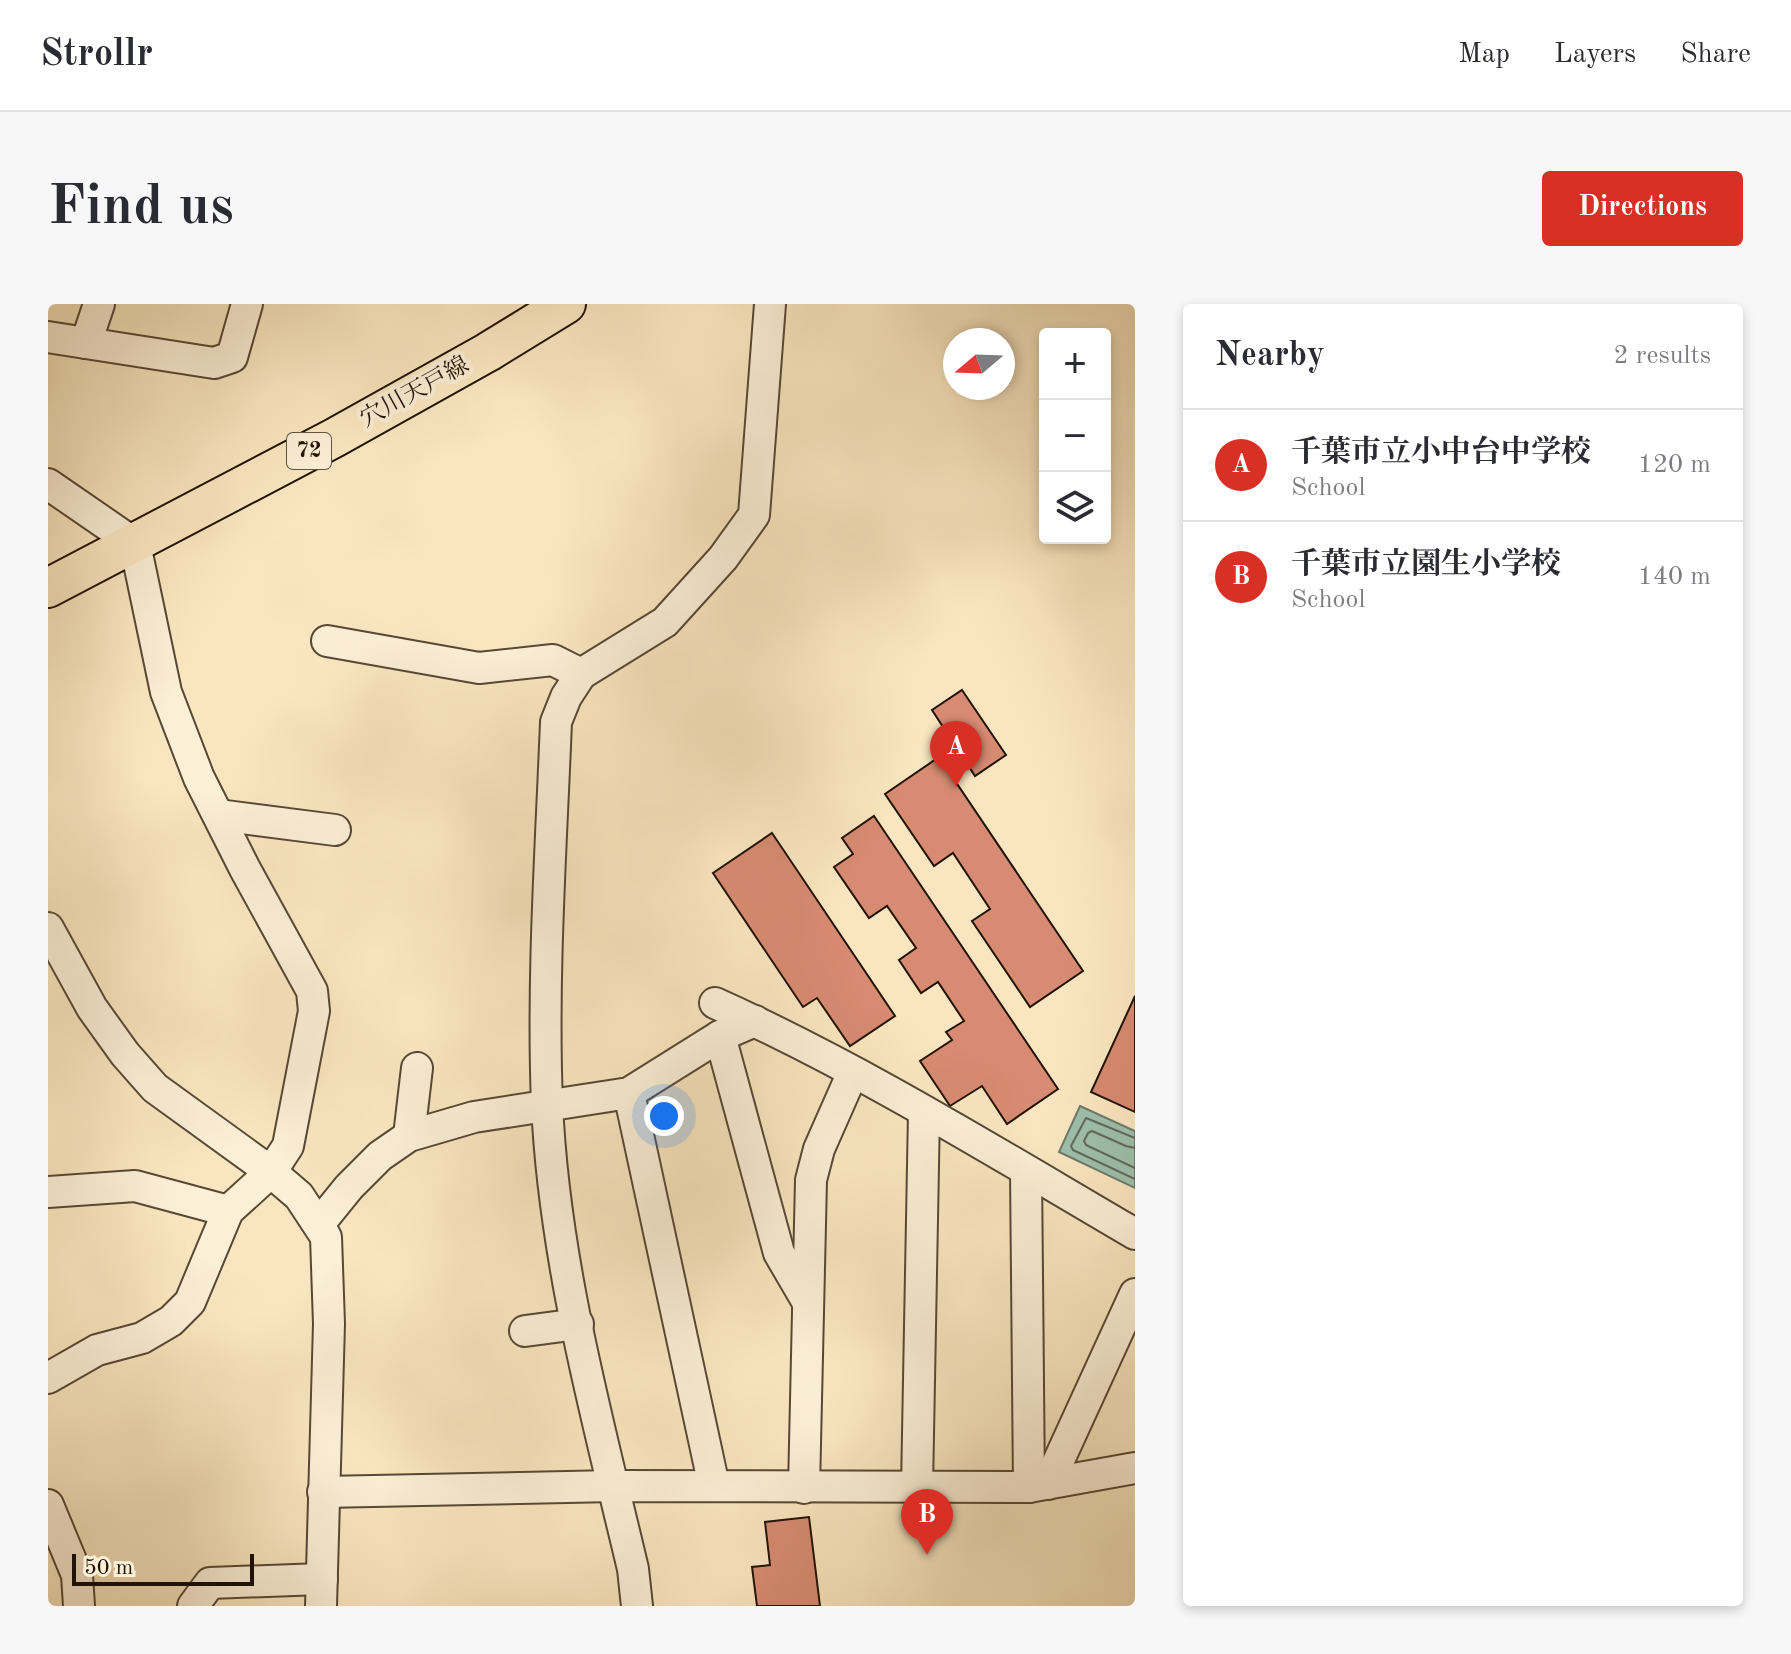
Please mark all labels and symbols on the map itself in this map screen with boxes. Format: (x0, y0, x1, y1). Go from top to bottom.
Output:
north arrow (943, 328, 1015, 400)
street label: 穴川天戸線 (355, 351, 473, 433)
road number: 72 (287, 433, 331, 469)
pin: A (930, 721, 982, 787)
your location (644, 1096, 684, 1136)
pin: B (901, 1489, 953, 1555)
scale bar (72, 1550, 254, 1586)

